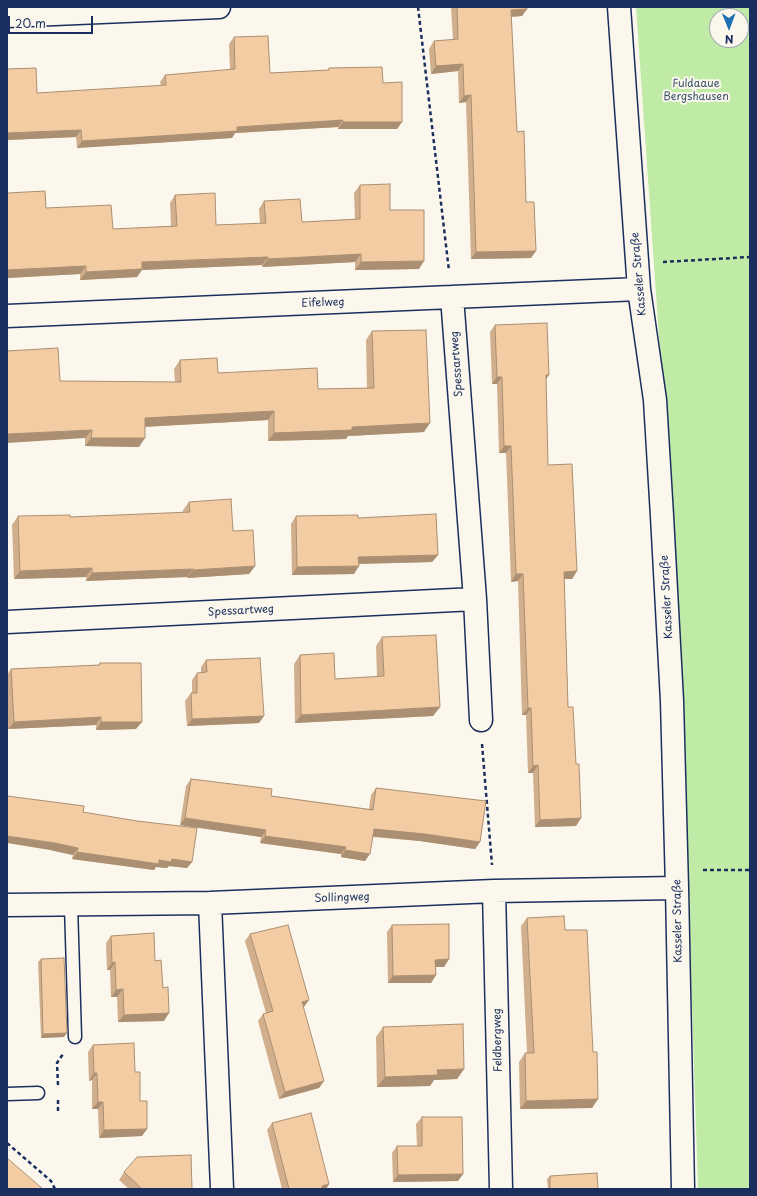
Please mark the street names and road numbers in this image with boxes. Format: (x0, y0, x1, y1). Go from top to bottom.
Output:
street label: Kasseler Straße (629, 232, 649, 316)
street label: Eifelweg (301, 296, 345, 310)
street label: Spessartweg (448, 330, 466, 398)
street label: Kasseler Straße (658, 555, 676, 639)
street label: Spessartweg (208, 603, 274, 619)
street label: Kasseler Straße (671, 879, 685, 963)
street label: Sollingweg (314, 890, 370, 906)
street label: Feldbergweg (491, 1008, 505, 1072)

